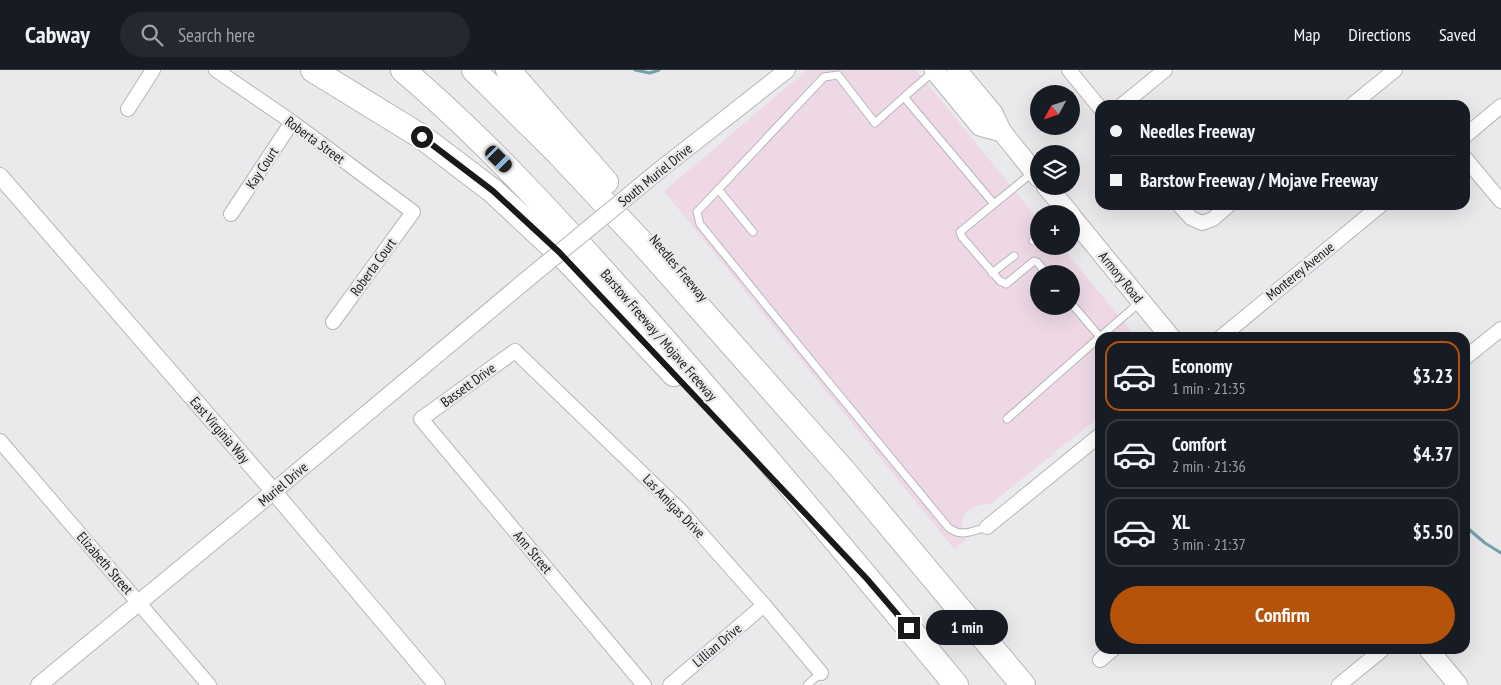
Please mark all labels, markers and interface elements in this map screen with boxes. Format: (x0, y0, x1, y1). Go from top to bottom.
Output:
search box (120, 12, 470, 57)
text: Cabway (25, 19, 90, 50)
icon: search (138, 21, 166, 49)
text: Search here (178, 23, 255, 47)
text: Map (1294, 23, 1320, 46)
text: Directions (1348, 23, 1411, 46)
text: Saved (1439, 23, 1476, 46)
north arrow (1030, 85, 1080, 135)
map controls (1030, 85, 1080, 315)
street label: Roberta Street (282, 112, 349, 168)
text: Needles Freeway (1140, 119, 1255, 143)
route start (411, 126, 433, 148)
street label: South Muriel Drive (614, 139, 696, 210)
car (483, 143, 514, 175)
street label: Kay Court (242, 144, 282, 192)
button: layers (1030, 145, 1080, 195)
text: Barstow Freeway / Mojave Freeway (1140, 168, 1378, 192)
button: + (1030, 205, 1080, 255)
street label: Needles Freeway (646, 231, 713, 306)
street label: Roberta Court (346, 235, 400, 299)
street label: Monterey Avenue (1262, 238, 1338, 304)
street label: Armory Road (1095, 248, 1147, 306)
street label: Barstow Freeway / Mojave Freeway (597, 265, 722, 405)
button: − (1030, 265, 1080, 315)
icon: car (1112, 354, 1157, 399)
text: Economy (1172, 354, 1232, 378)
street label: Bassett Drive (437, 359, 499, 411)
text: $3.23 (1413, 364, 1453, 388)
text: 1 min · 21:35 (1172, 378, 1246, 398)
street label: East Virginia Way (186, 393, 254, 468)
icon: car (1112, 432, 1157, 477)
text: Comfort (1172, 432, 1226, 456)
text: $4.37 (1413, 442, 1453, 466)
text: 2 min · 21:36 (1172, 456, 1246, 476)
street label: Muriel Drive (254, 458, 312, 510)
street label: Las Amigas Drive (639, 470, 709, 542)
icon: car (1112, 510, 1157, 555)
text: XL (1172, 510, 1190, 534)
text: $5.50 (1413, 520, 1453, 544)
street label: Ann Street (510, 527, 556, 577)
street label: Elizabeth Street (73, 528, 137, 598)
text: 3 min · 21:37 (1172, 534, 1246, 554)
button: Confirm (1110, 586, 1455, 644)
callout: 1 min (926, 610, 1009, 646)
route end (898, 617, 920, 639)
text: 1 min (951, 617, 983, 637)
street label: Lillian Drive (689, 619, 745, 671)

